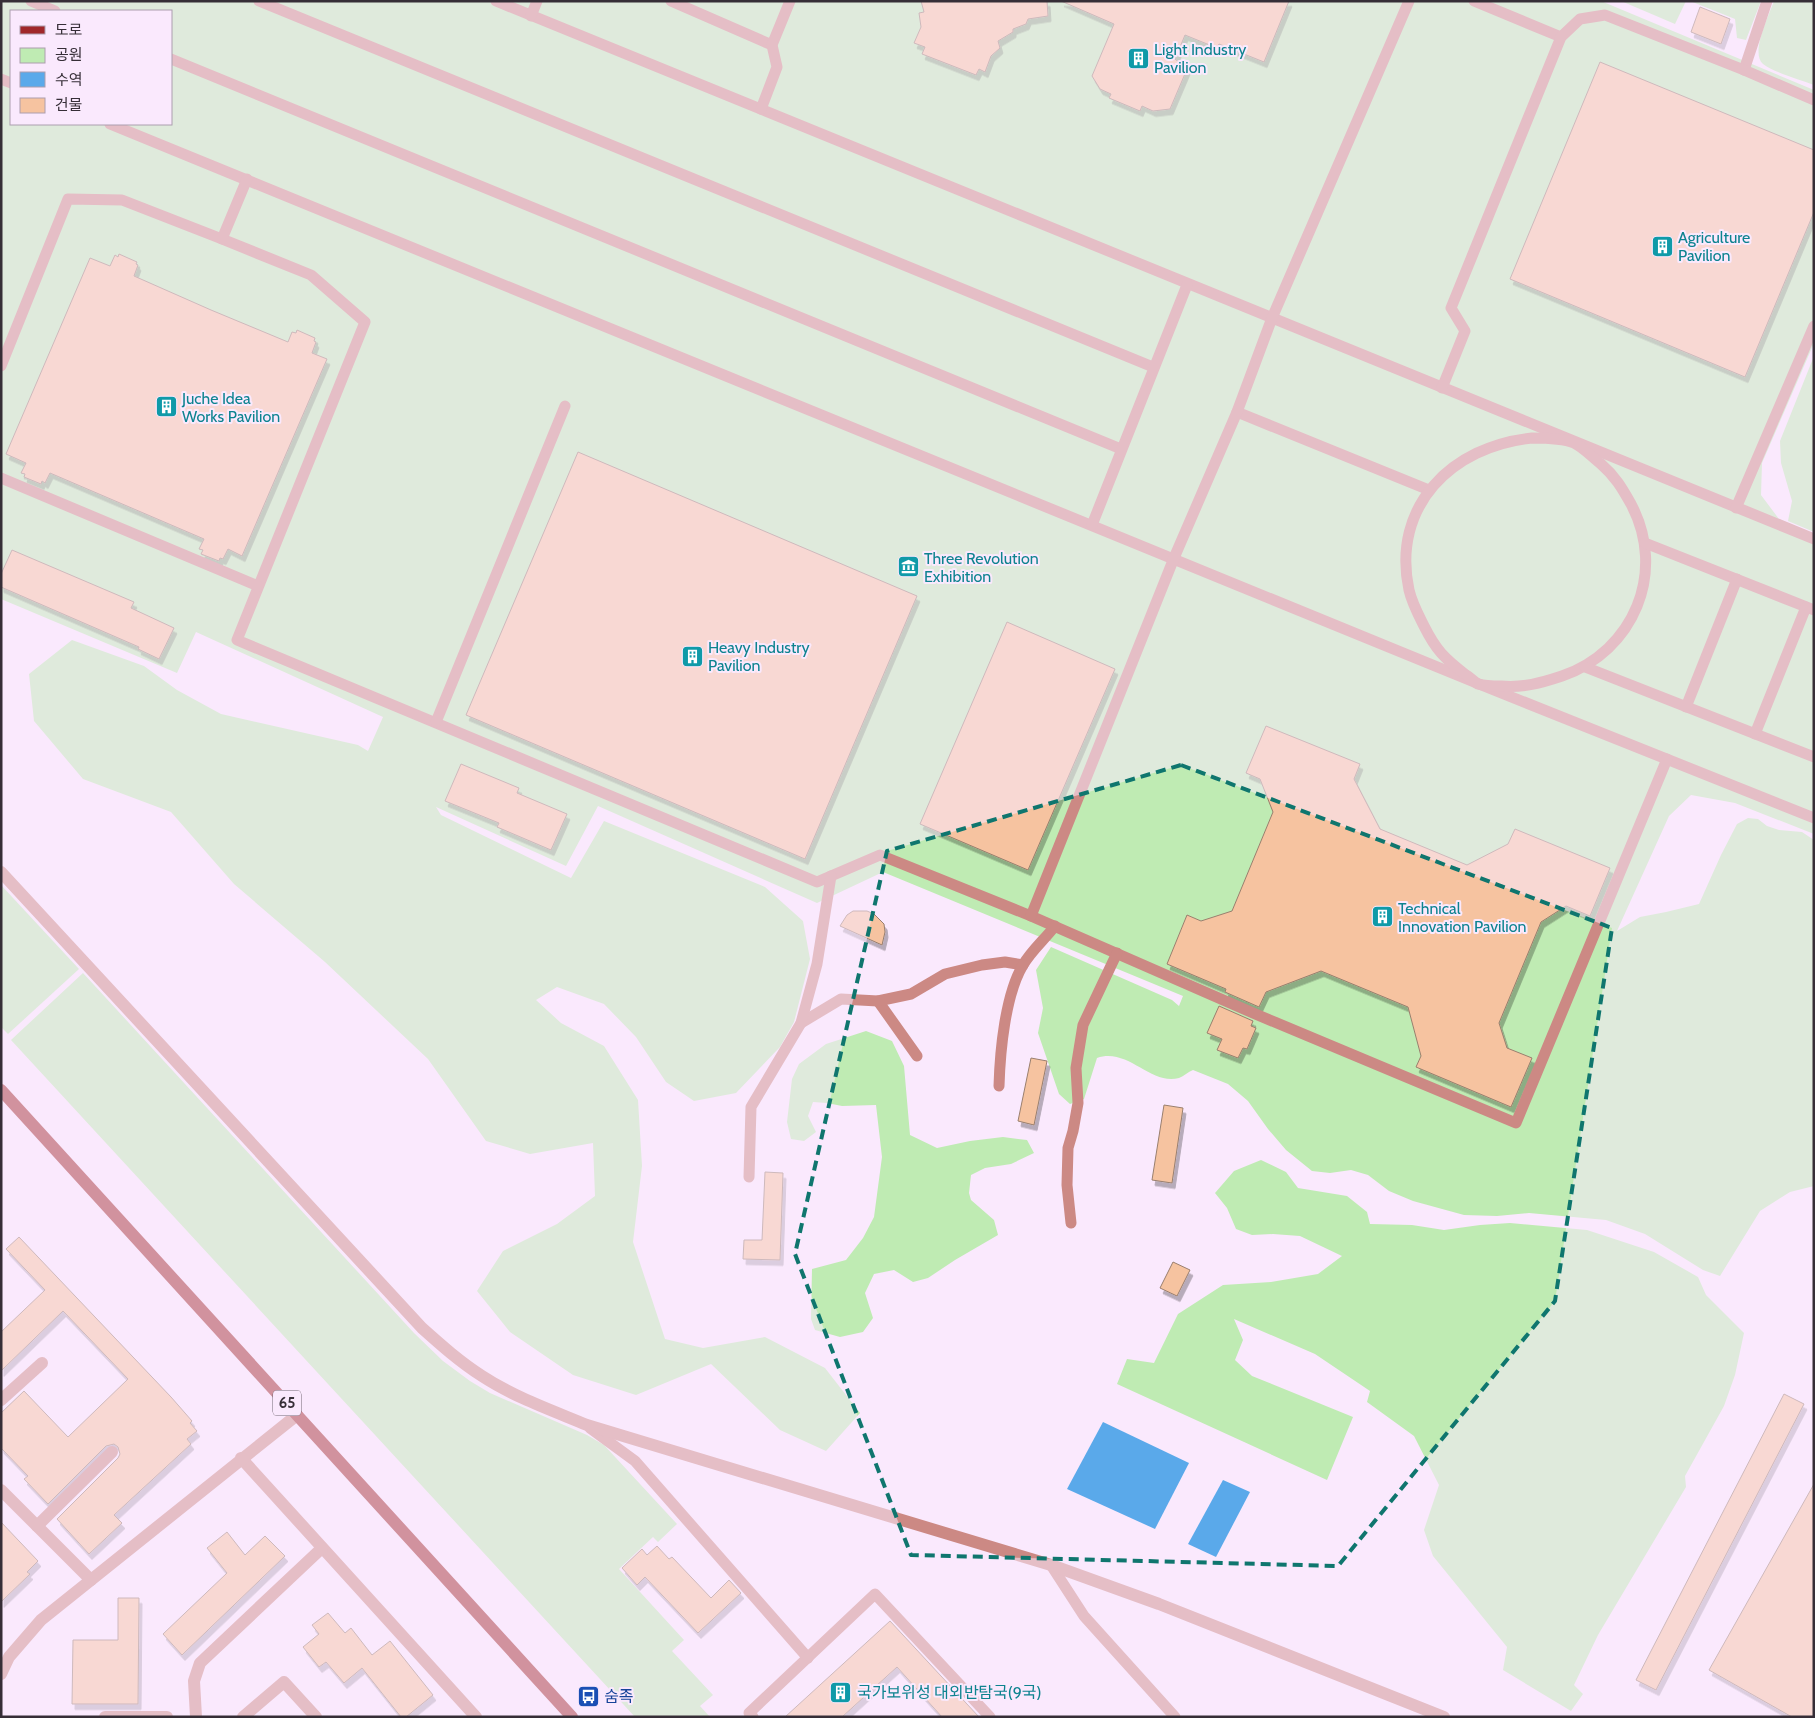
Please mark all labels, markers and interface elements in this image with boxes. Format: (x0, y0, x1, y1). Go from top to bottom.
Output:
legend (10, 10, 172, 125)
text: 도로 (55, 21, 83, 39)
place label: Light Industry Pavilion (1154, 40, 1246, 77)
text: 공원 (55, 46, 83, 64)
building icon: Light Industry Pavilion (1126, 46, 1150, 70)
text: 수역 (55, 71, 83, 89)
text: 건물 (55, 96, 83, 114)
place label: Agriculture Pavilion (1678, 228, 1750, 265)
building icon: Agriculture Pavilion (1650, 234, 1674, 258)
place label: Juche Idea Works Pavilion (181, 389, 280, 426)
building icon: Juche Idea Works Pavilion (154, 395, 178, 419)
place label: Three Revolution Exhibition (924, 549, 1039, 586)
museum icon: Three Revolution Exhibition (896, 555, 920, 579)
place label: Heavy Industry Pavilion (708, 638, 810, 675)
building icon: Heavy Industry Pavilion (680, 644, 704, 668)
place label: Technical Innovation Pavilion (1398, 899, 1526, 936)
building icon: Technical Innovation Pavilion (1370, 905, 1394, 929)
road number: 65 (273, 1390, 301, 1416)
building icon: 국가보위성 대외반탐국(9국) (829, 1680, 853, 1704)
place label: 국가보위성 대외반탐국(9국) (857, 1683, 1041, 1702)
bus stop icon: 숨족 (576, 1684, 600, 1708)
place label: 숨족 (604, 1687, 633, 1706)

